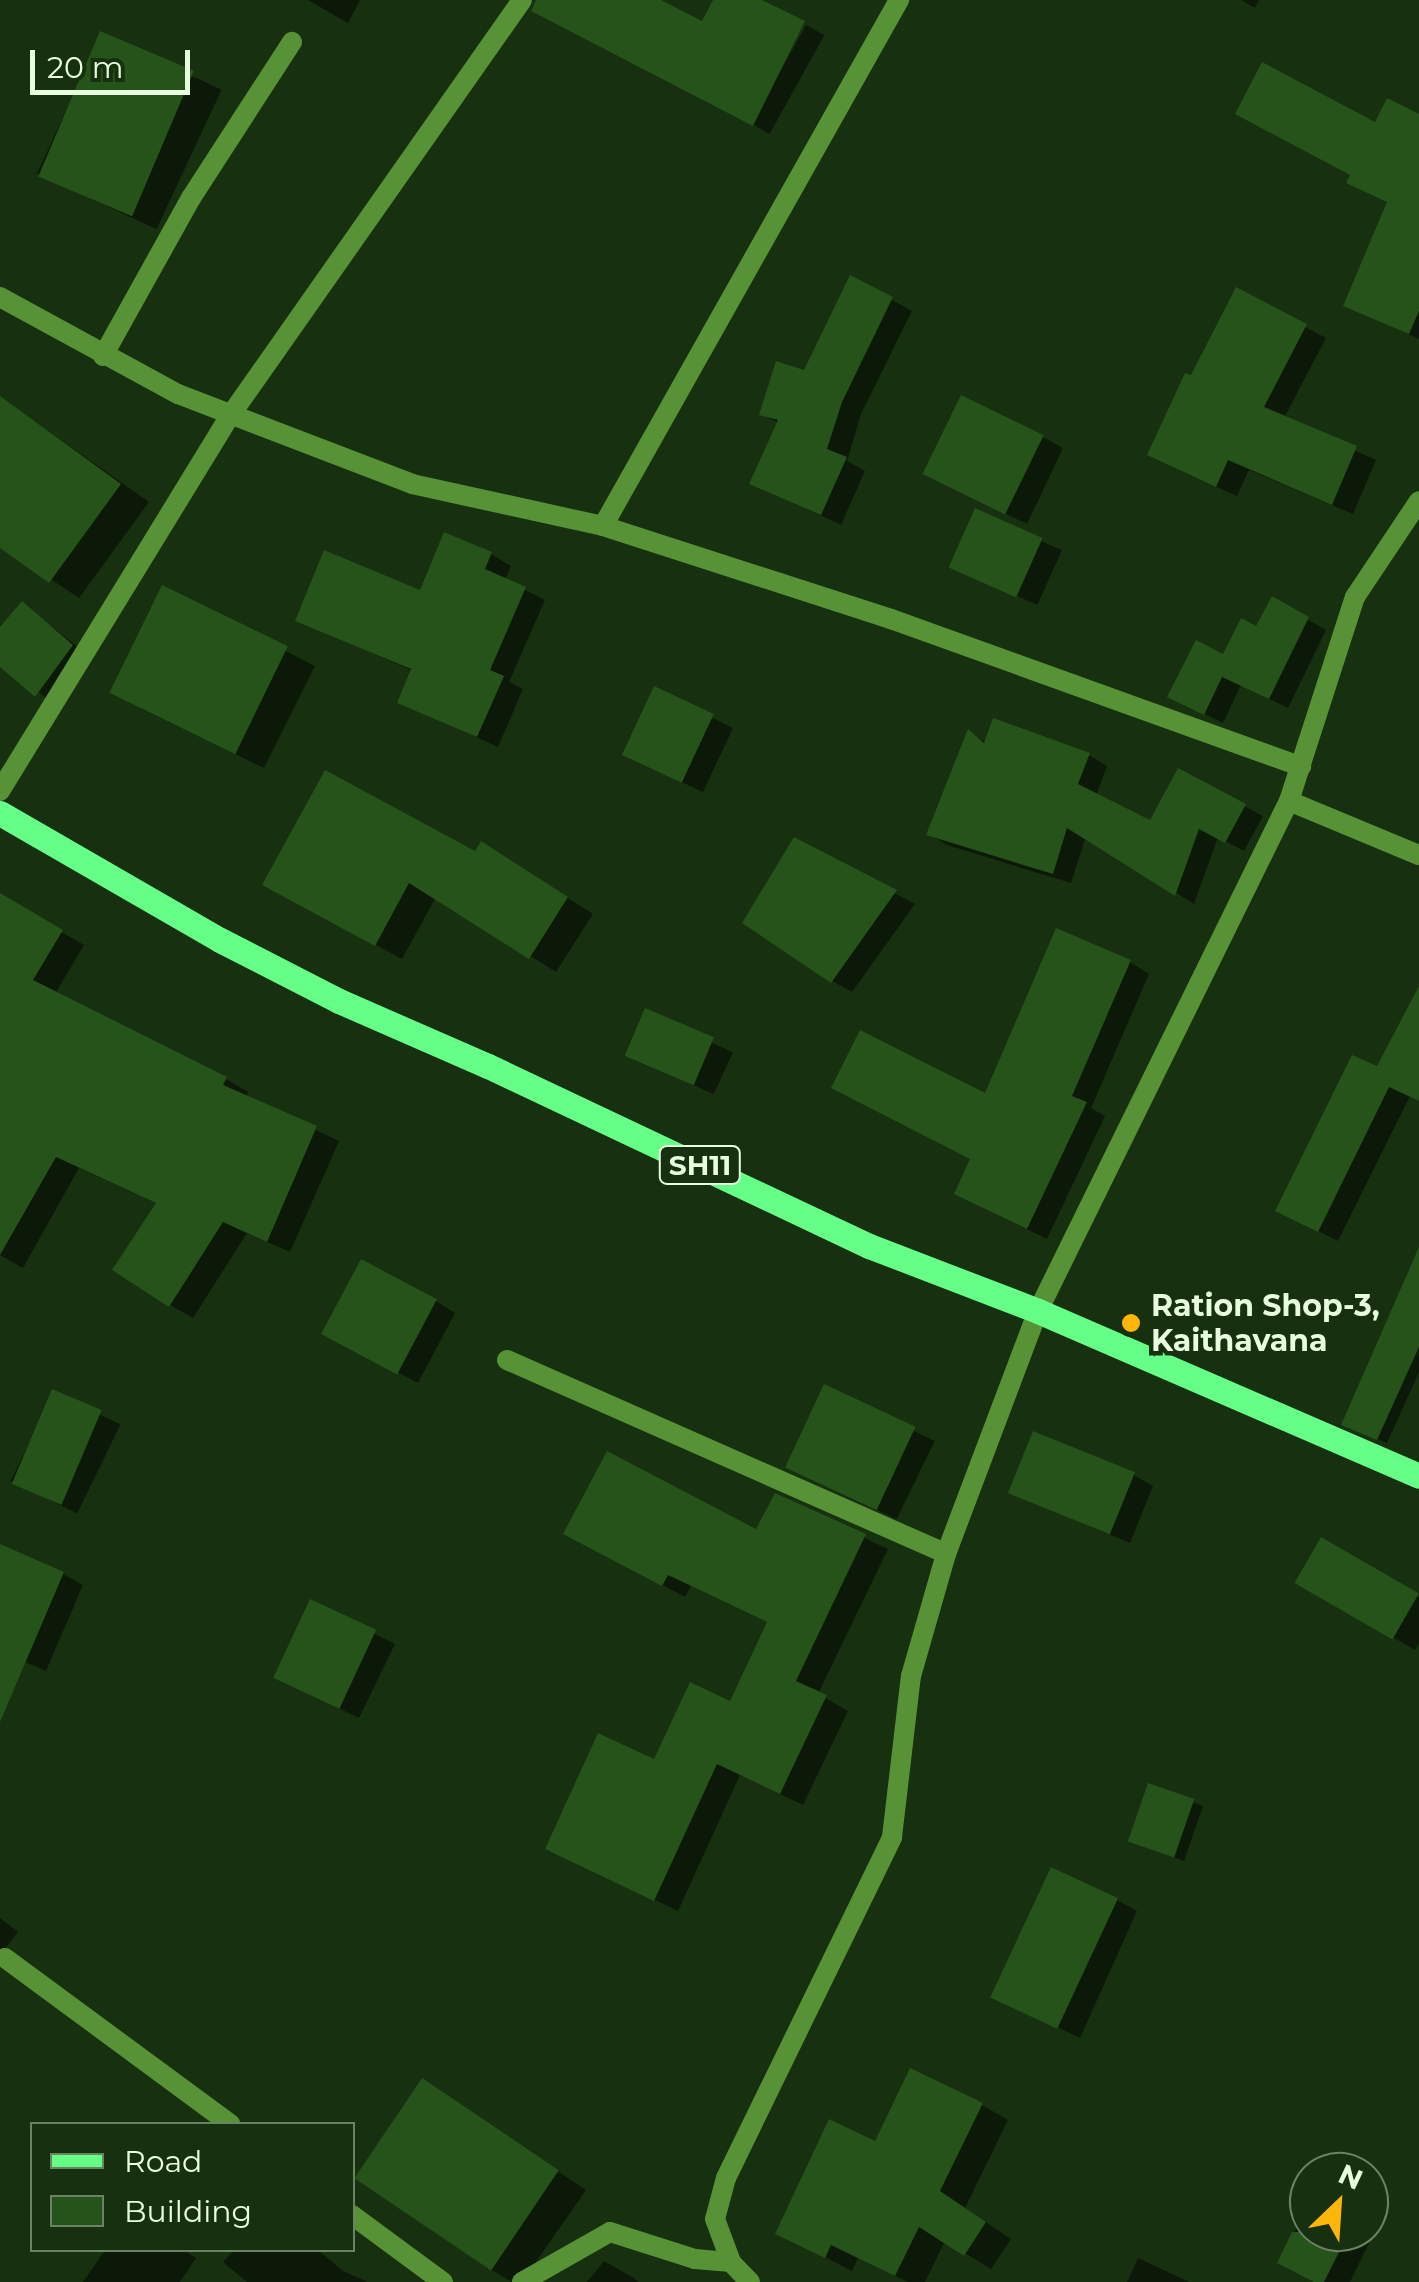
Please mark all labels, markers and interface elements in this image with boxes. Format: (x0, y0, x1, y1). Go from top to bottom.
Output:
scale bar (35, 30, 195, 92)
text: 20 m (47, 49, 124, 86)
road number: SH11 (658, 1142, 742, 1188)
place label: Ration Shop-3, Kaithavana (1151, 1288, 1380, 1358)
marker: Ration Shop-3, Kaithavana (1120, 1312, 1142, 1334)
legend (30, 2122, 355, 2252)
text: Road (124, 2143, 202, 2180)
north arrow (1289, 2152, 1389, 2252)
text: N (1333, 2156, 1368, 2197)
text: Building (124, 2193, 252, 2230)

